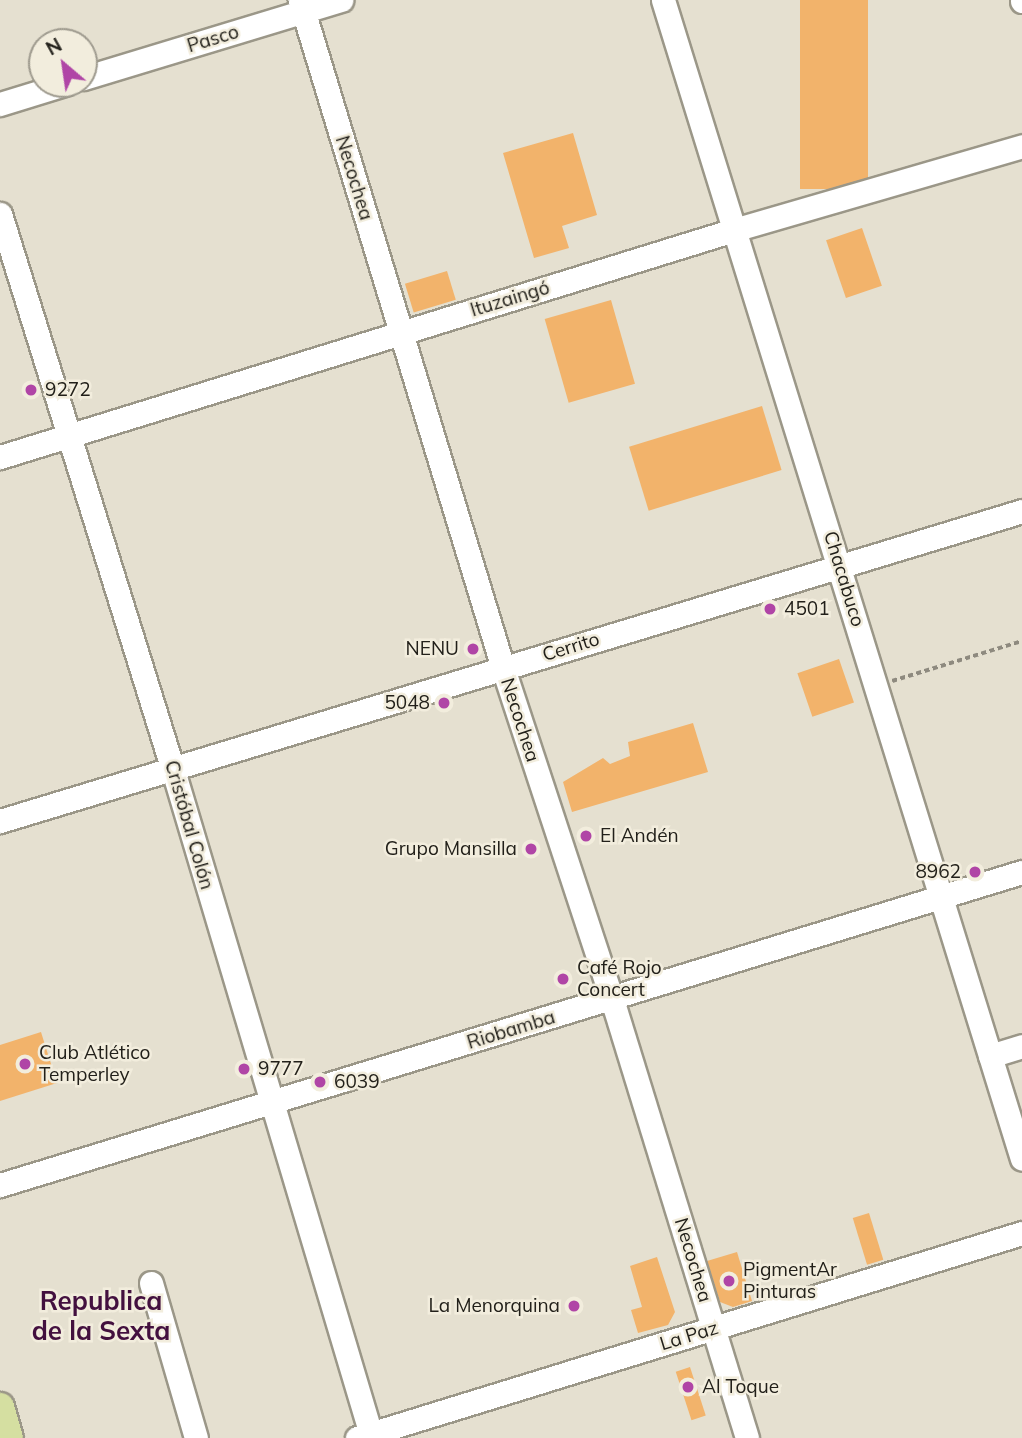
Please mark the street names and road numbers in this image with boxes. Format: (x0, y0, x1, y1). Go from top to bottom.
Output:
street label: Pasco (184, 20, 242, 58)
street label: Necochea (330, 133, 378, 223)
street label: Ituzaingó (468, 276, 552, 322)
street label: Chacabuco (819, 528, 869, 630)
street label: Cerrito (540, 628, 602, 666)
street label: Necochea (496, 675, 544, 765)
street label: Cristóbal Colón (160, 758, 218, 892)
street label: Riobamba (464, 1006, 558, 1054)
street label: Necochea (669, 1215, 717, 1305)
street label: La Paz (657, 1316, 721, 1356)

